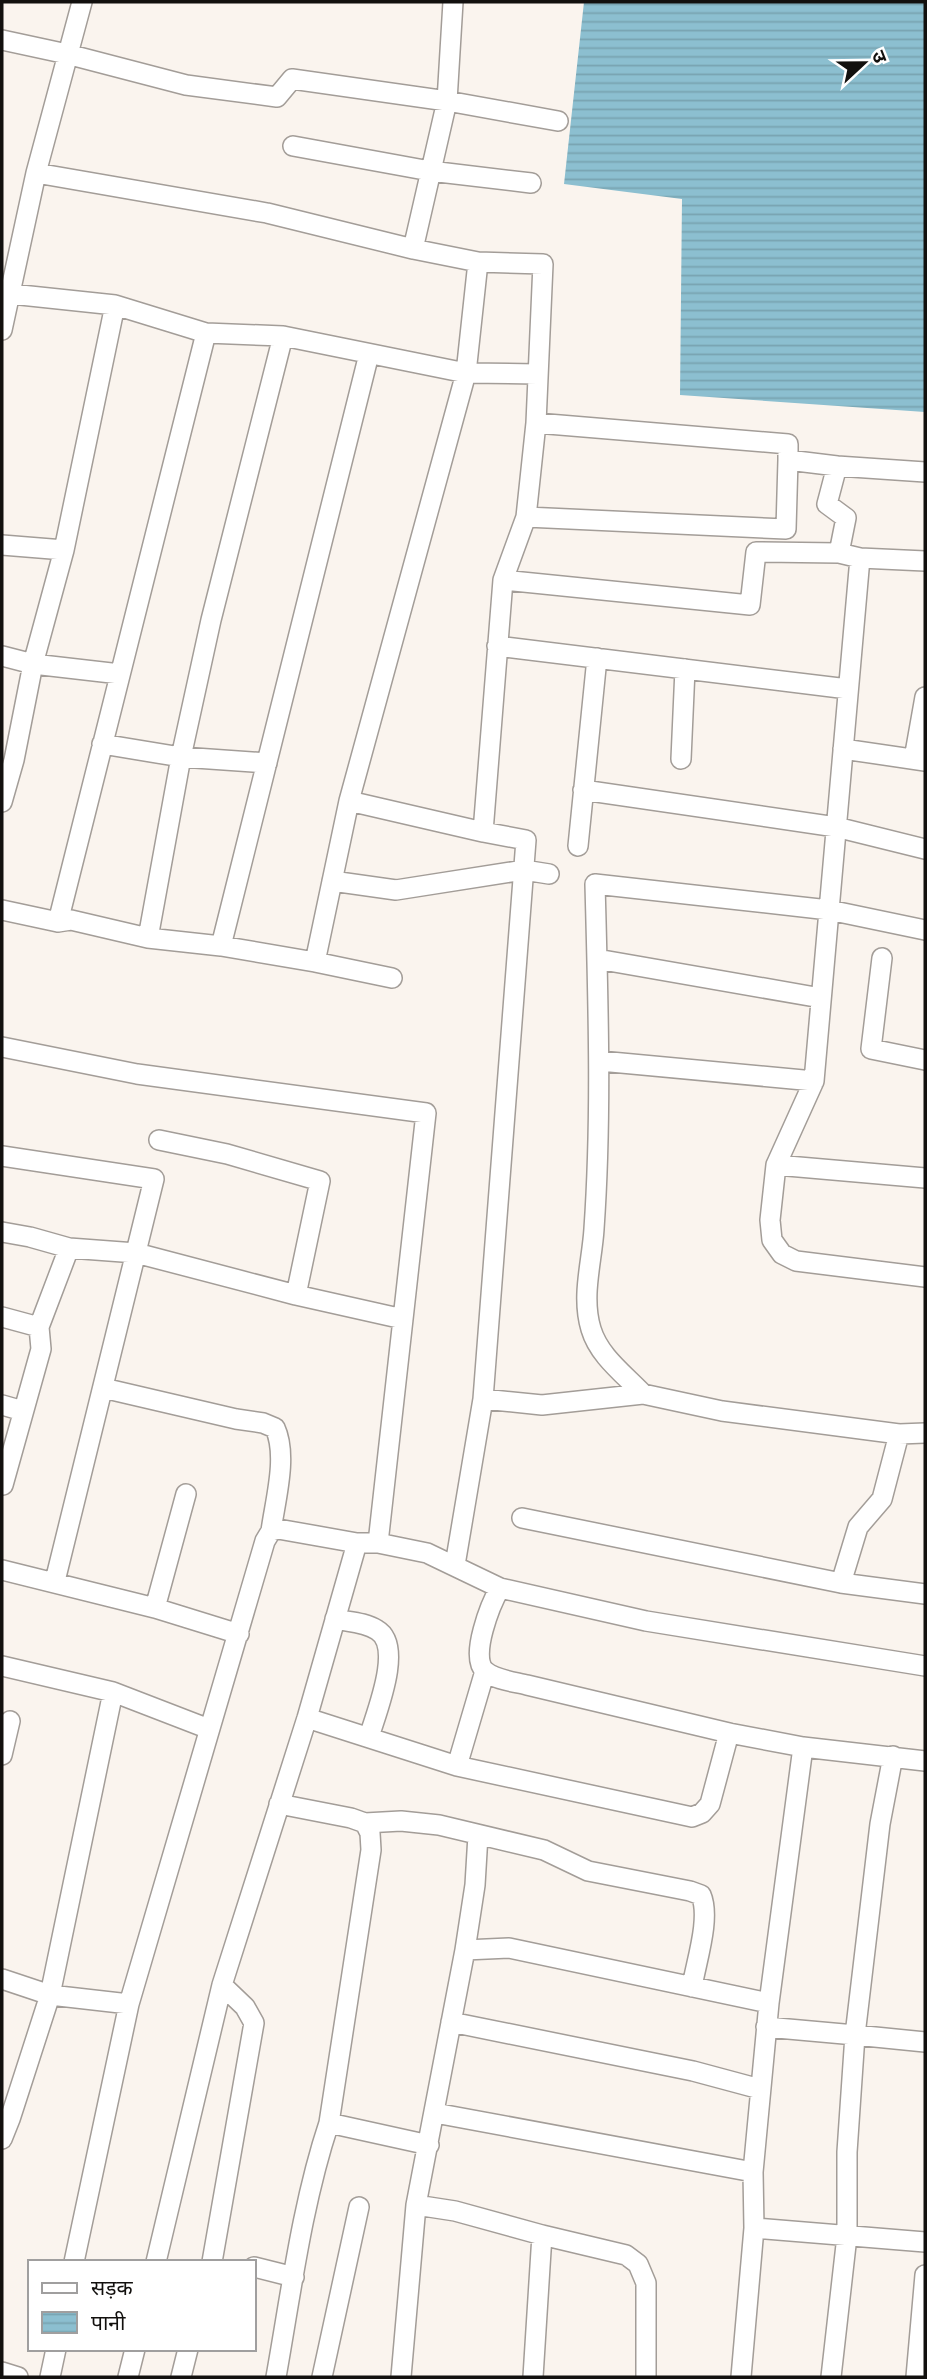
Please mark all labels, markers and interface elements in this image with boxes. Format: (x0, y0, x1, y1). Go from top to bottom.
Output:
north arrow (829, 28, 899, 98)
text: उ (867, 47, 892, 67)
legend (28, 2260, 256, 2351)
text: सड़क (91, 2275, 133, 2300)
text: पानी (91, 2310, 126, 2335)

